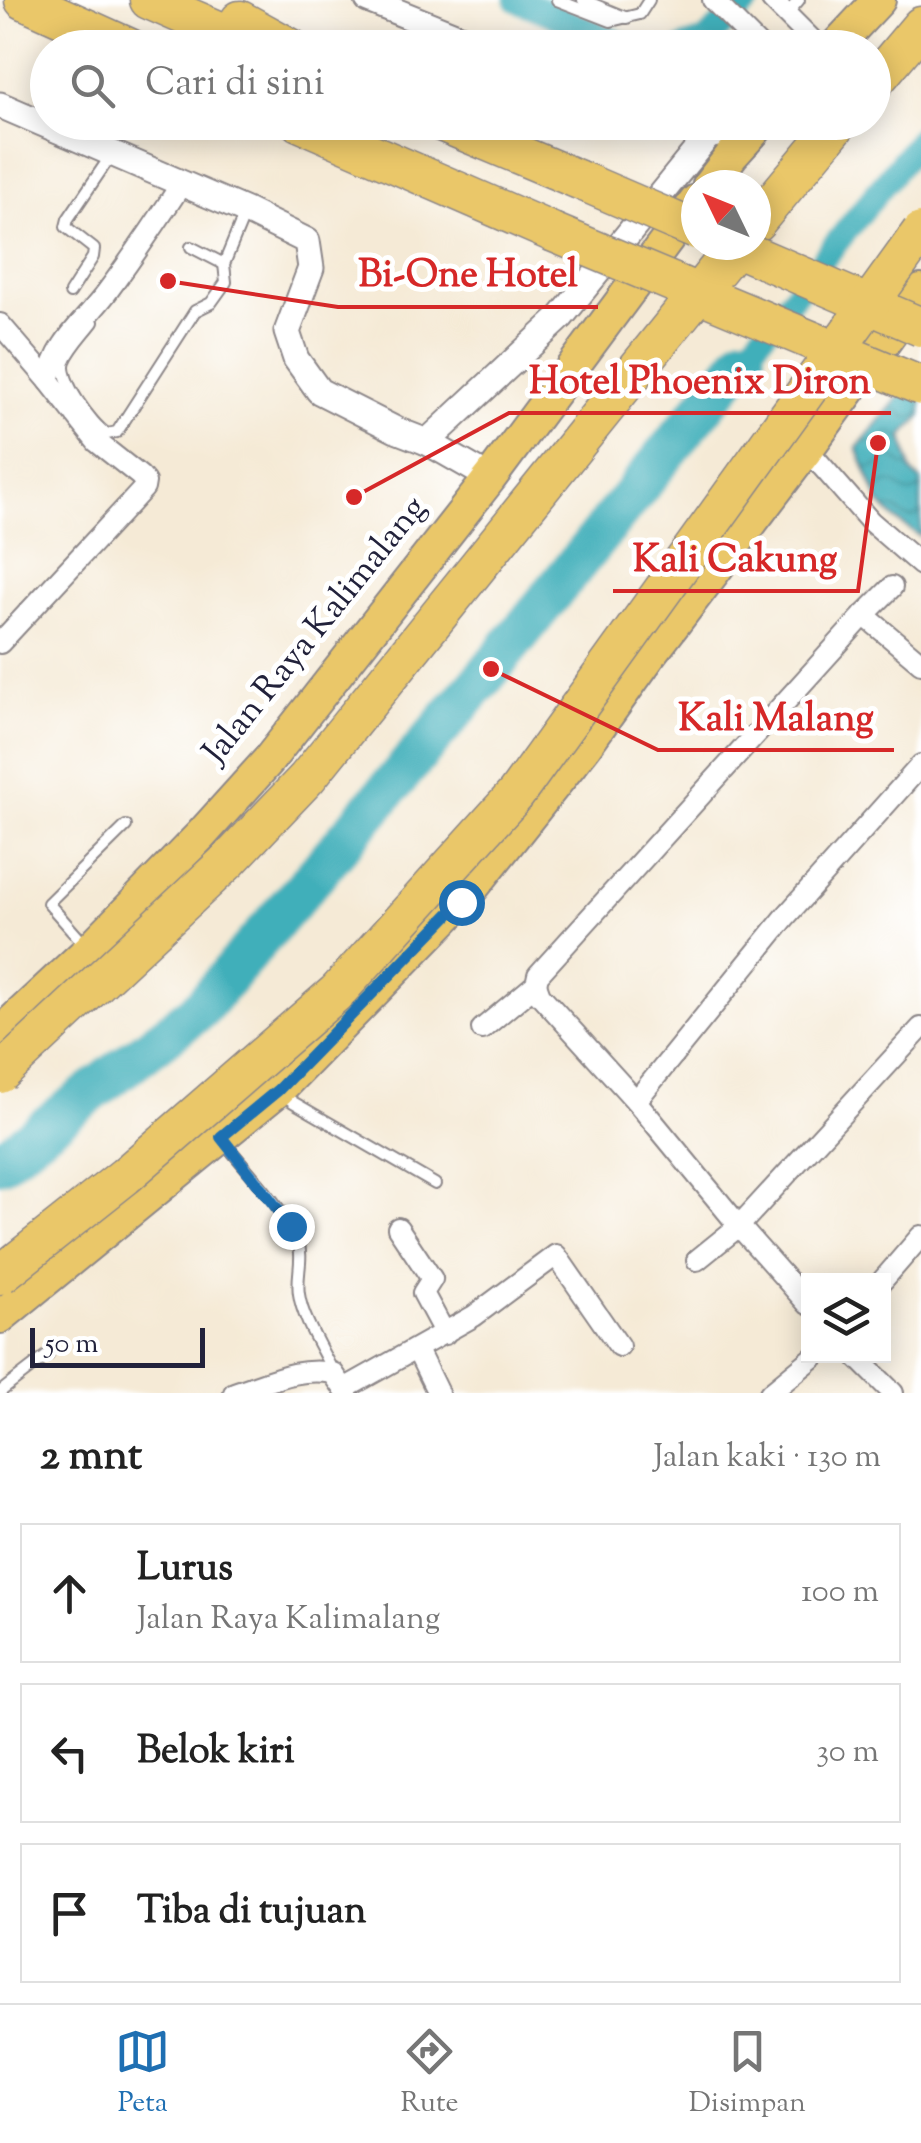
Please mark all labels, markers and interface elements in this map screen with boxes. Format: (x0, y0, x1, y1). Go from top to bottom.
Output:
search box (30, 30, 891, 140)
icon: search (65, 58, 120, 113)
text: Cari di sini (145, 58, 325, 112)
north arrow (681, 170, 771, 260)
callout: Bi-One Hotel (338, 239, 598, 307)
text: Bi-One Hotel (358, 250, 578, 304)
callout: Hotel Phoenix Diron (509, 345, 891, 413)
text: Hotel Phoenix Diron (529, 357, 872, 411)
street label: Jalan Raya Kalimalang (191, 486, 440, 777)
callout: Kali Cakung (613, 523, 858, 591)
text: Kali Cakung (633, 535, 838, 589)
callout: Kali Malang (658, 682, 894, 750)
text: Kali Malang (678, 694, 874, 748)
route start (439, 880, 485, 926)
route end (269, 1204, 315, 1250)
map controls (801, 1273, 891, 1363)
button: layers (801, 1273, 891, 1363)
scale bar (30, 1323, 205, 1368)
text: 50 m (45, 1325, 99, 1365)
text: 2 mnt (40, 1428, 142, 1488)
text: Jalan kaki · 130 m (653, 1435, 881, 1481)
text: Lurus (137, 1543, 233, 1597)
icon: ahead (42, 1566, 97, 1621)
text: 100 m (801, 1570, 879, 1616)
text: Jalan Raya Kalimalang (137, 1597, 440, 1643)
icon: left (42, 1726, 97, 1781)
text: Belok kiri (137, 1726, 294, 1780)
text: 30 m (816, 1730, 879, 1776)
icon: arrive (42, 1886, 97, 1941)
text: Tiba di tujuan (137, 1886, 366, 1940)
tab: Peta (115, 2024, 170, 2124)
tab: Rute (400, 2024, 459, 2124)
tab: Disimpan (689, 2024, 806, 2124)

